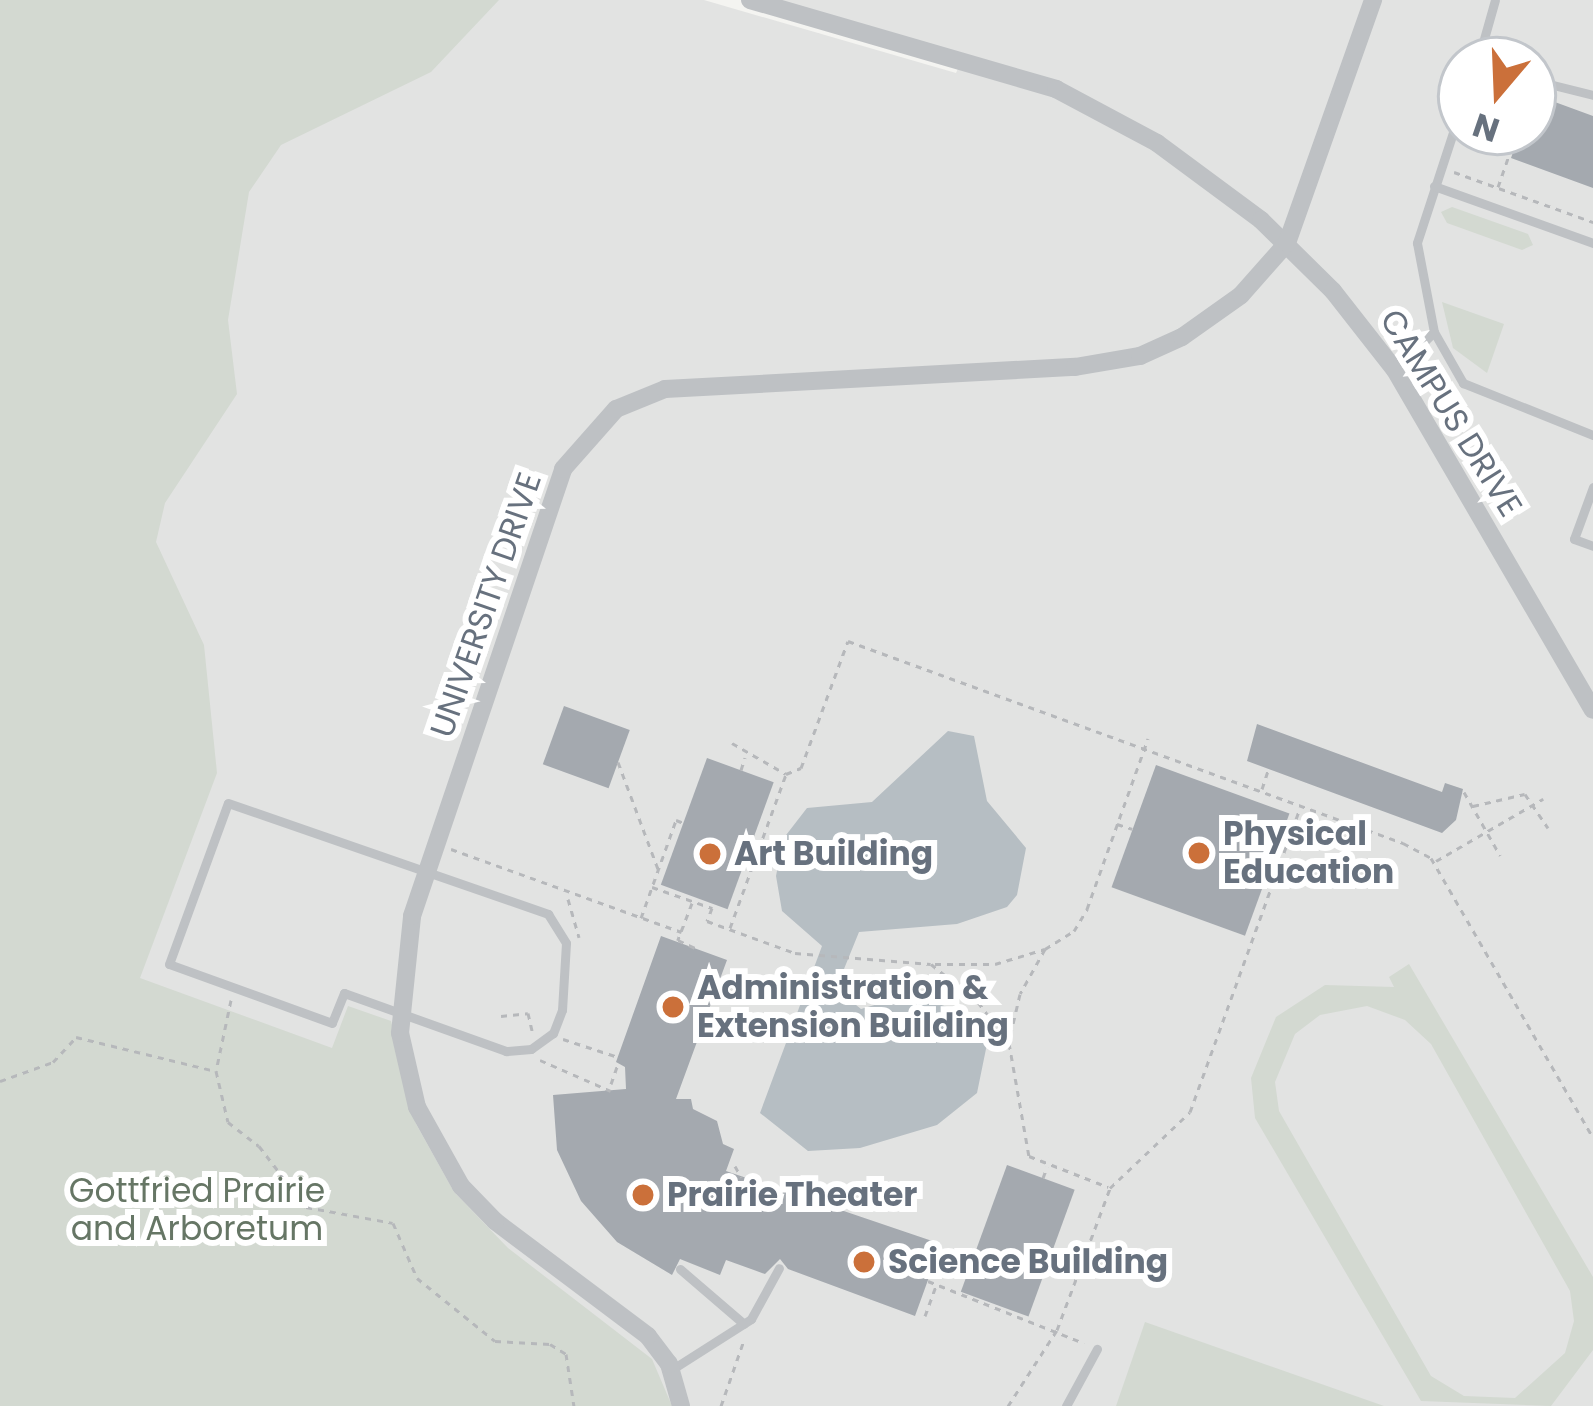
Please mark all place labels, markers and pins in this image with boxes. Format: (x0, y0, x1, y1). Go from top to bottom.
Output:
place label: Physical Education (1223, 814, 1394, 892)
place label: Art Building (734, 834, 933, 874)
marker: Physical Education (1186, 840, 1212, 866)
marker: Art Building (697, 841, 723, 867)
place label: Administration & Extension Building (697, 968, 1009, 1046)
marker: Administration & Extension Building (660, 994, 686, 1020)
place label: Prairie Theater (667, 1175, 917, 1215)
marker: Prairie Theater (630, 1182, 656, 1208)
place label: Science Building (888, 1242, 1168, 1282)
marker: Science Building (851, 1249, 877, 1275)

